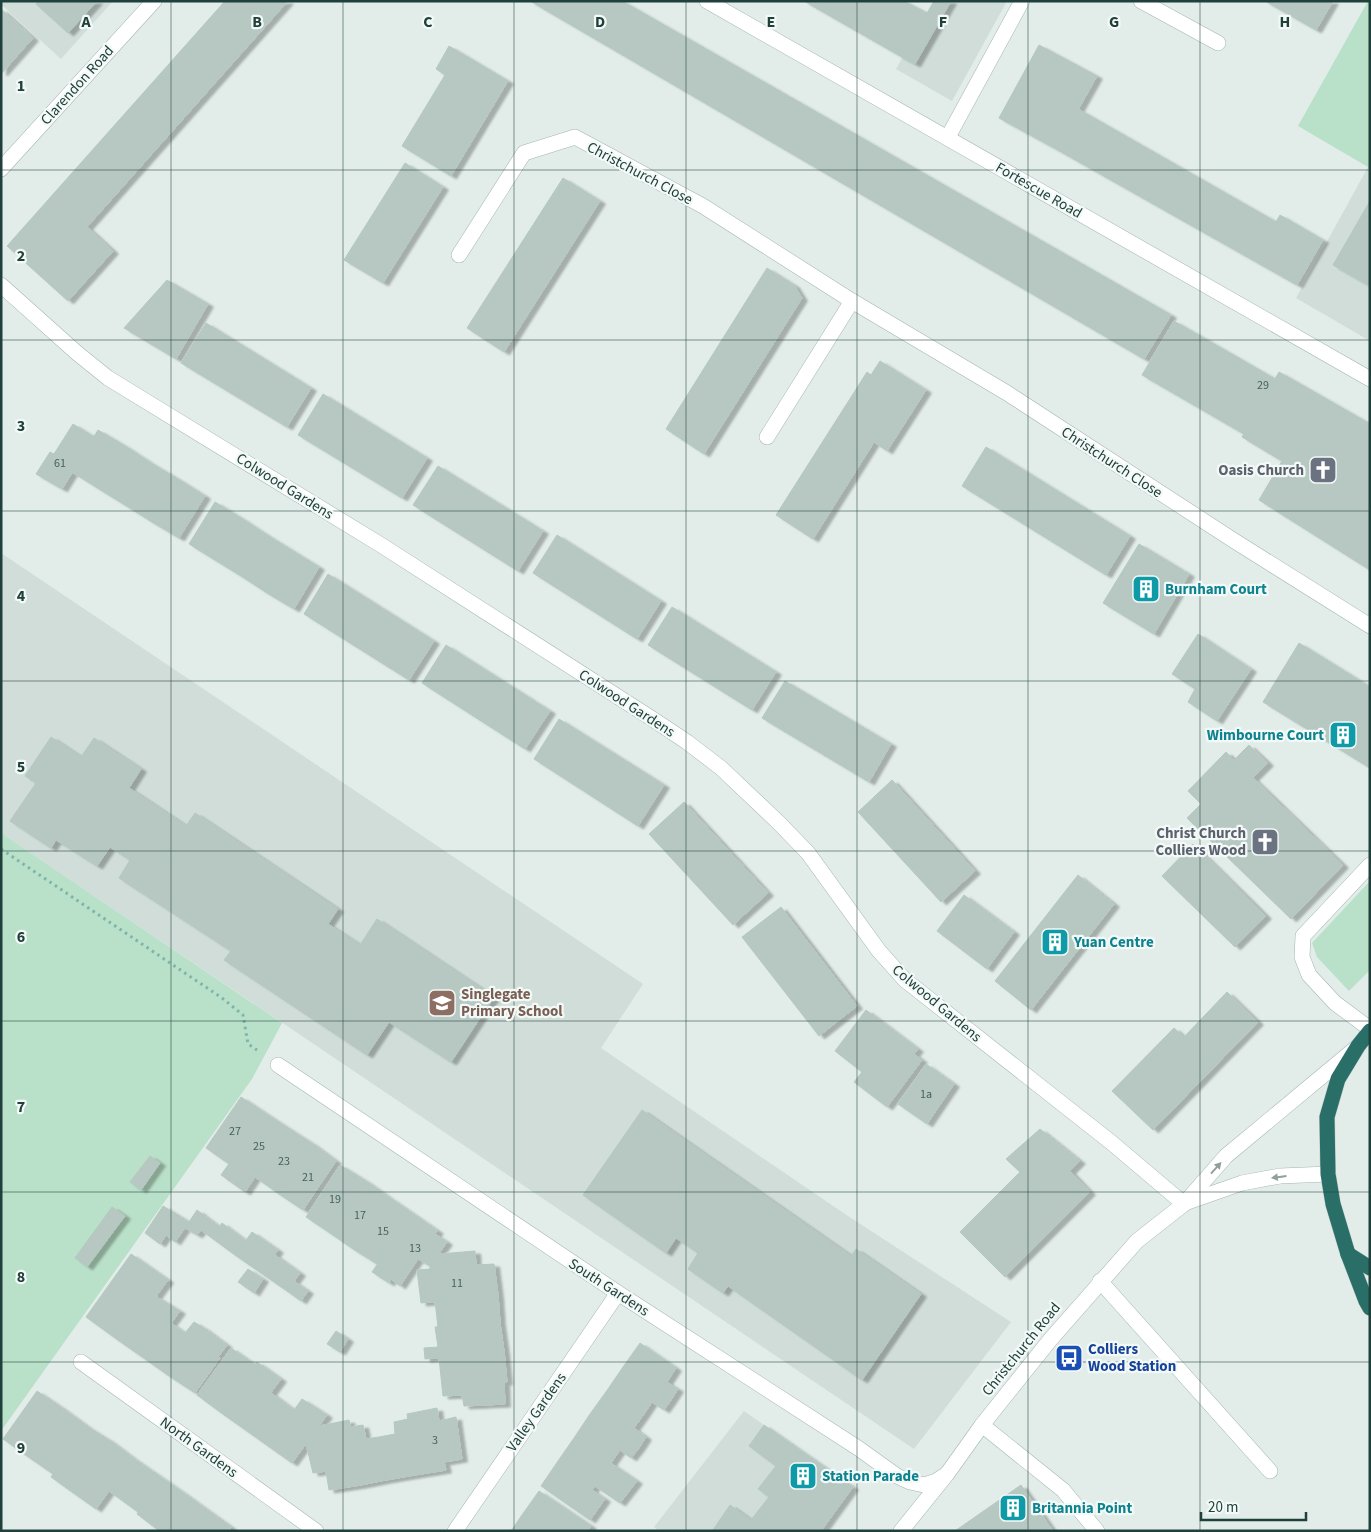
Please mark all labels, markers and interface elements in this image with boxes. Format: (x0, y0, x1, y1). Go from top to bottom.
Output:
text: A (80, 11, 91, 33)
text: B (252, 11, 262, 33)
text: C (423, 11, 433, 33)
text: D (595, 11, 605, 33)
text: E (767, 11, 775, 33)
text: F (939, 11, 947, 33)
text: G (1109, 11, 1119, 33)
text: H (1280, 11, 1290, 33)
street label: Clarendon Road (36, 41, 119, 130)
text: 1 (17, 75, 25, 97)
street label: Christchurch Close (583, 137, 696, 210)
street label: Fortescue Road (992, 157, 1086, 224)
text: 2 (17, 245, 25, 267)
house number: 29 (1257, 377, 1269, 394)
text: 3 (17, 415, 25, 437)
street label: Christchurch Close (1057, 422, 1166, 503)
street label: Colwood Gardens (232, 448, 337, 525)
house number: 61 (54, 455, 66, 472)
church icon: Oasis Church (1308, 455, 1338, 485)
place label: Oasis Church (1218, 460, 1304, 481)
building icon: Burnham Court (1131, 574, 1161, 604)
place label: Burnham Court (1165, 579, 1267, 600)
text: 4 (17, 585, 26, 607)
street label: Colwood Gardens (574, 664, 679, 742)
building icon: Wimbourne Court (1328, 720, 1358, 750)
place label: Wimbourne Court (1207, 725, 1324, 746)
text: 5 (17, 756, 25, 778)
place label: Christ Church Colliers Wood (1156, 823, 1246, 861)
church icon: Christ Church Colliers Wood (1250, 827, 1280, 857)
text: 6 (17, 926, 25, 948)
building icon: Yuan Centre (1040, 927, 1070, 957)
place label: Yuan Centre (1073, 932, 1154, 953)
street label: Colwood Gardens (887, 960, 986, 1047)
place label: Singlegate Primary School (461, 984, 563, 1022)
school or university icon: Singlegate Primary School (427, 988, 457, 1018)
house number: 1a (920, 1086, 932, 1103)
text: 7 (17, 1096, 25, 1118)
house number: 27 (229, 1123, 241, 1140)
house number: 25 (253, 1138, 265, 1155)
house number: 23 (278, 1153, 290, 1170)
one-way arrow (1210, 1162, 1222, 1174)
house number: 21 (302, 1169, 314, 1186)
one-way arrow (1271, 1173, 1287, 1181)
house number: 19 (329, 1191, 341, 1208)
house number: 17 (354, 1207, 366, 1224)
house number: 15 (377, 1223, 389, 1240)
house number: 13 (409, 1240, 421, 1257)
street label: South Gardens (564, 1253, 653, 1321)
text: 8 (17, 1266, 25, 1288)
house number: 11 (451, 1275, 463, 1292)
street label: Christchurch Road (977, 1298, 1066, 1401)
place label: Colliers Wood Station (1088, 1339, 1176, 1377)
bus stop icon: Colliers Wood Station (1054, 1343, 1084, 1373)
street label: Valley Gardens (501, 1368, 571, 1456)
street label: North Gardens (156, 1412, 242, 1483)
house number: 3 (432, 1432, 438, 1449)
text: 9 (17, 1437, 25, 1459)
building icon: Station Parade (788, 1461, 818, 1491)
place label: Station Parade (822, 1466, 919, 1487)
scale bar (1201, 1490, 1306, 1522)
building icon: Britannia Point (998, 1493, 1028, 1523)
text: 20 m (1208, 1497, 1238, 1518)
place label: Britannia Point (1032, 1498, 1132, 1519)

